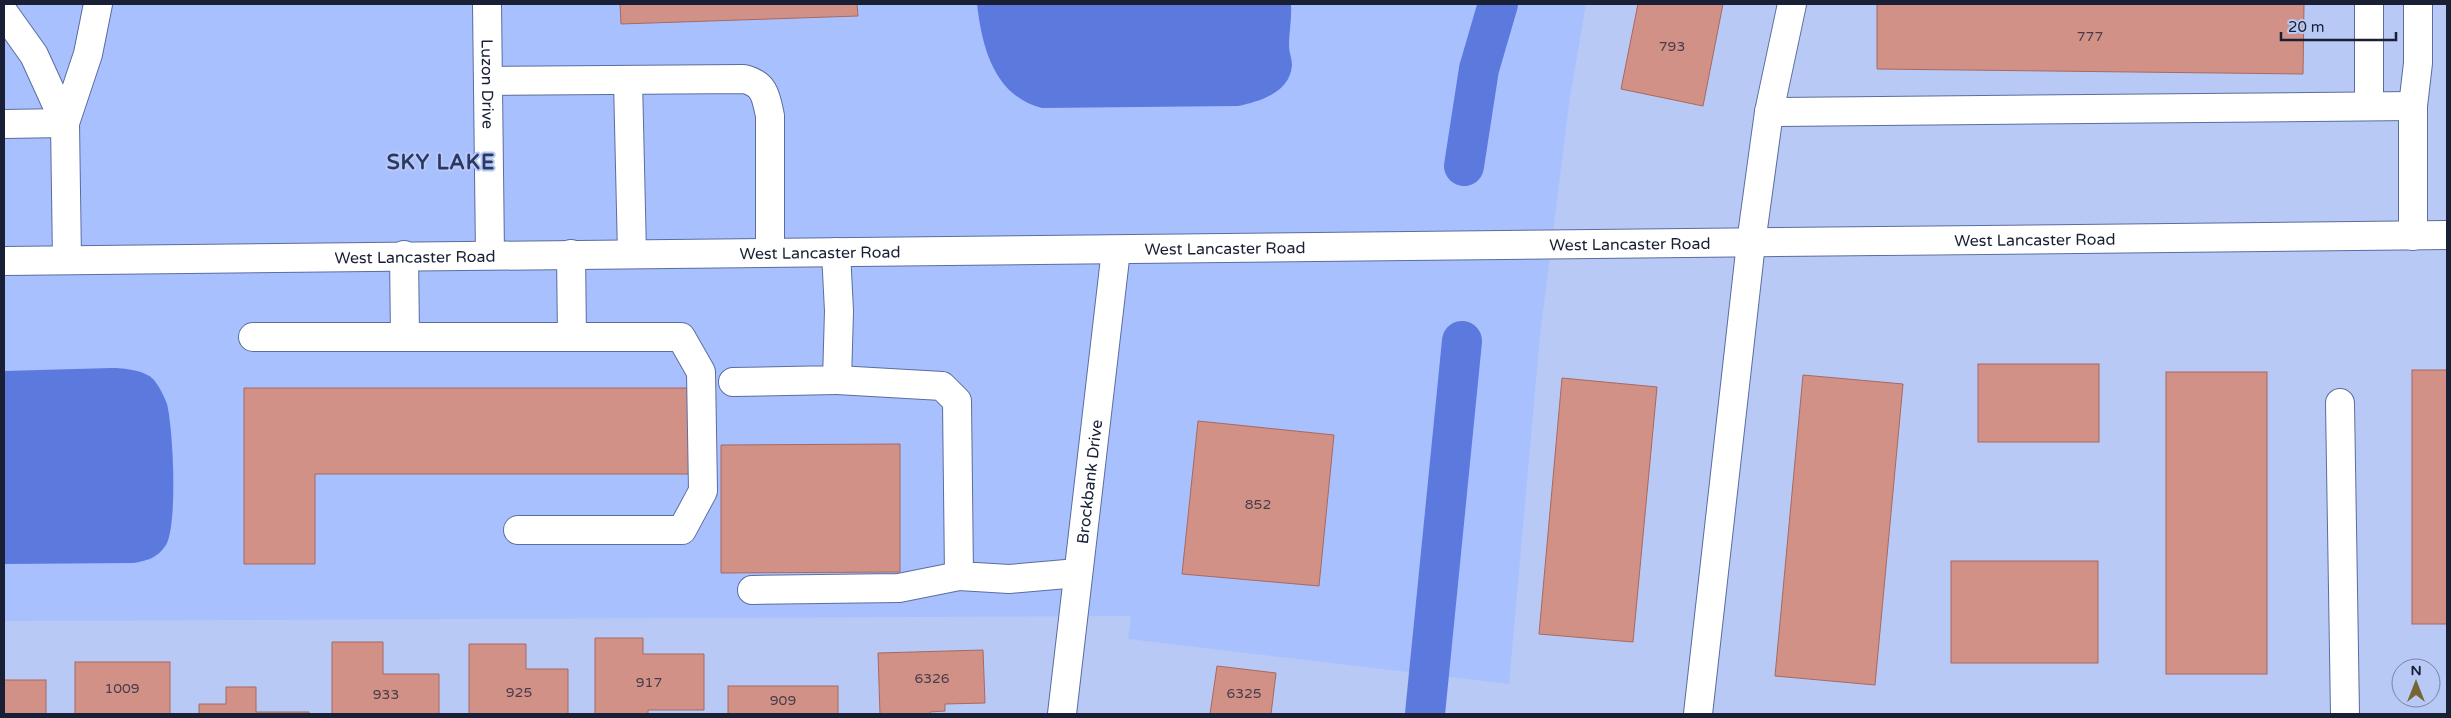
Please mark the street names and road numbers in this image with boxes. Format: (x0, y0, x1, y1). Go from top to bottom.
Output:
street label: Luzon Drive (476, 39, 497, 129)
street label: West Lancaster Road (1954, 230, 2116, 251)
street label: West Lancaster Road (1549, 234, 1711, 256)
street label: West Lancaster Road (1144, 238, 1306, 260)
street label: West Lancaster Road (739, 242, 901, 264)
street label: West Lancaster Road (334, 247, 496, 268)
street label: Brockbank Drive (1073, 418, 1107, 545)

